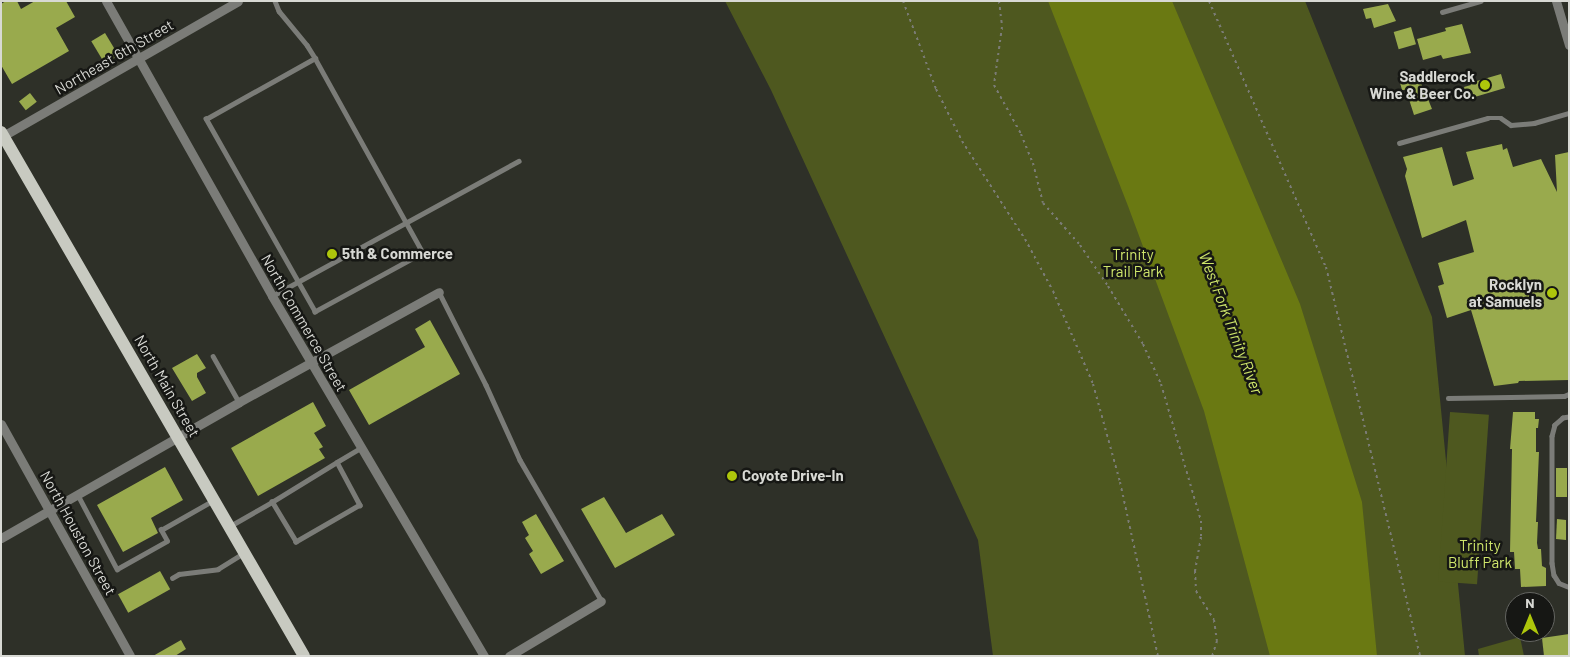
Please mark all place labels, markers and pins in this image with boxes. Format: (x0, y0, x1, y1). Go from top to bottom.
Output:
place label: Saddlerock Wine & Beer Co. (1369, 67, 1475, 102)
marker: Saddlerock Wine & Beer Co. (1479, 79, 1491, 91)
place label: 5th & Commerce (342, 245, 453, 263)
marker: 5th & Commerce (326, 248, 338, 260)
place label: Rocklyn at Samuels (1469, 275, 1542, 310)
marker: Rocklyn at Samuels (1546, 287, 1558, 299)
place label: Coyote Drive-In (742, 467, 844, 485)
marker: Coyote Drive-In (726, 470, 738, 482)

